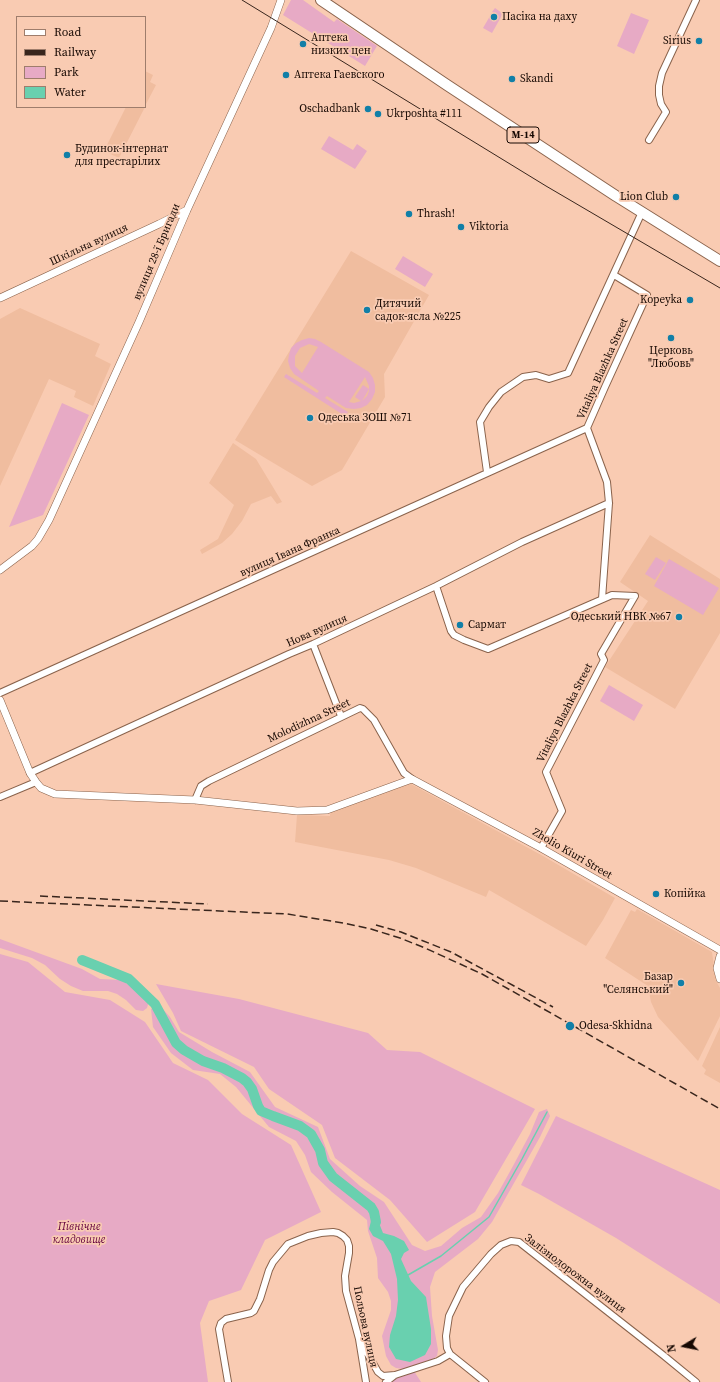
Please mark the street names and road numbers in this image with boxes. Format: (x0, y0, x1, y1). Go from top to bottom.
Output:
road number: М-14 (507, 127, 539, 143)
street label: вулиця 28-ї Бригади (131, 202, 183, 302)
street label: Шкільна вулиця (48, 221, 130, 269)
street label: Vitaliya Blazhka Street (575, 316, 631, 422)
street label: вулиця Івана Франка (238, 524, 342, 580)
street label: Нова вулиця (285, 612, 349, 650)
street label: Vitaliya Blazhka Street (534, 661, 596, 765)
street label: Molodizhna Street (266, 696, 352, 746)
street label: Zholio Kiuri Street (530, 826, 614, 882)
street label: Залізнодорожна вулиця (522, 1232, 628, 1316)
street label: Польова вулиця (350, 1285, 380, 1369)

